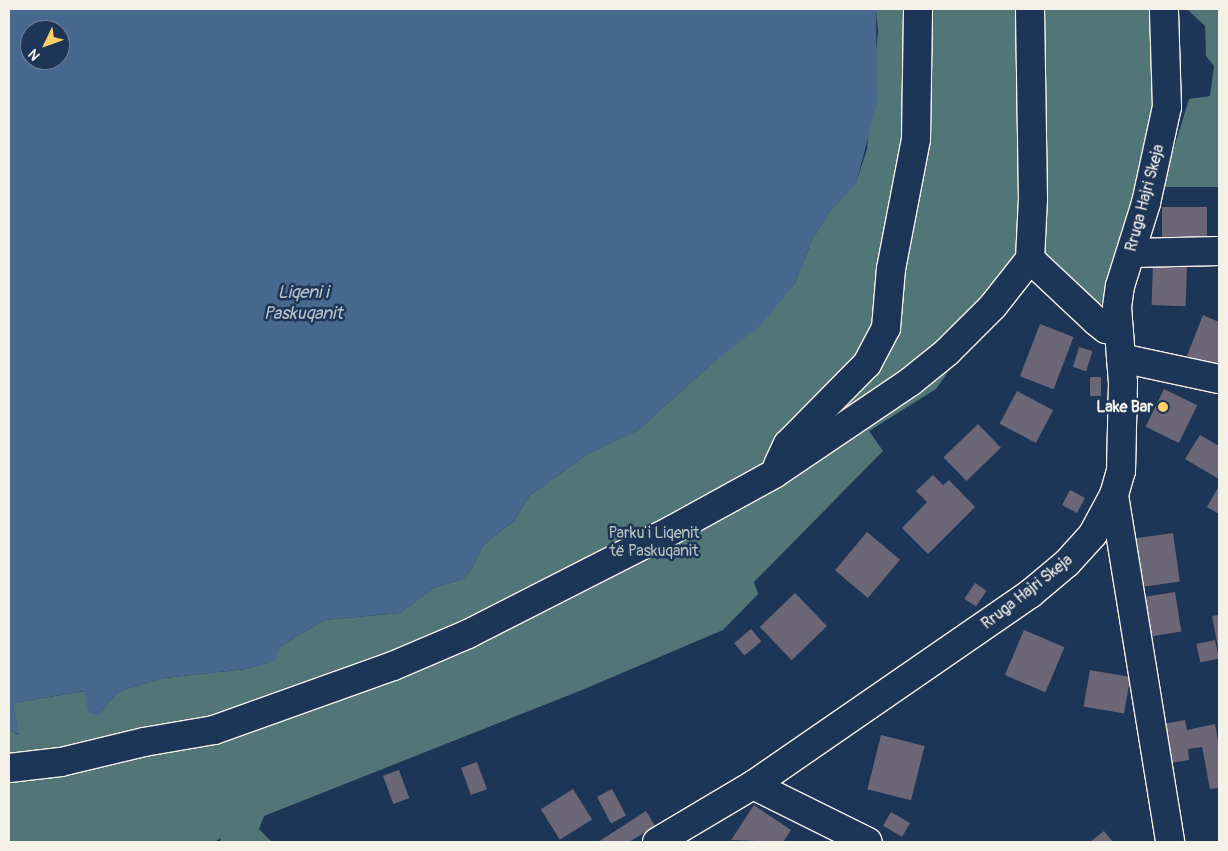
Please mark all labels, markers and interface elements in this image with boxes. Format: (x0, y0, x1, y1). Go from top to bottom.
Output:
north arrow (20, 20, 70, 70)
text: N (25, 45, 44, 64)
street label: Rruga Hajri Skeja (1121, 142, 1169, 254)
water label: Liqeni i Paskuqanit (263, 283, 343, 326)
place label: Lake Bar (1096, 397, 1153, 417)
marker: Lake Bar (1157, 401, 1169, 413)
park label: Parku i Liqenit të Paskuqanit (608, 523, 700, 561)
street label: Rruga Hajri Skeja (978, 550, 1076, 634)

